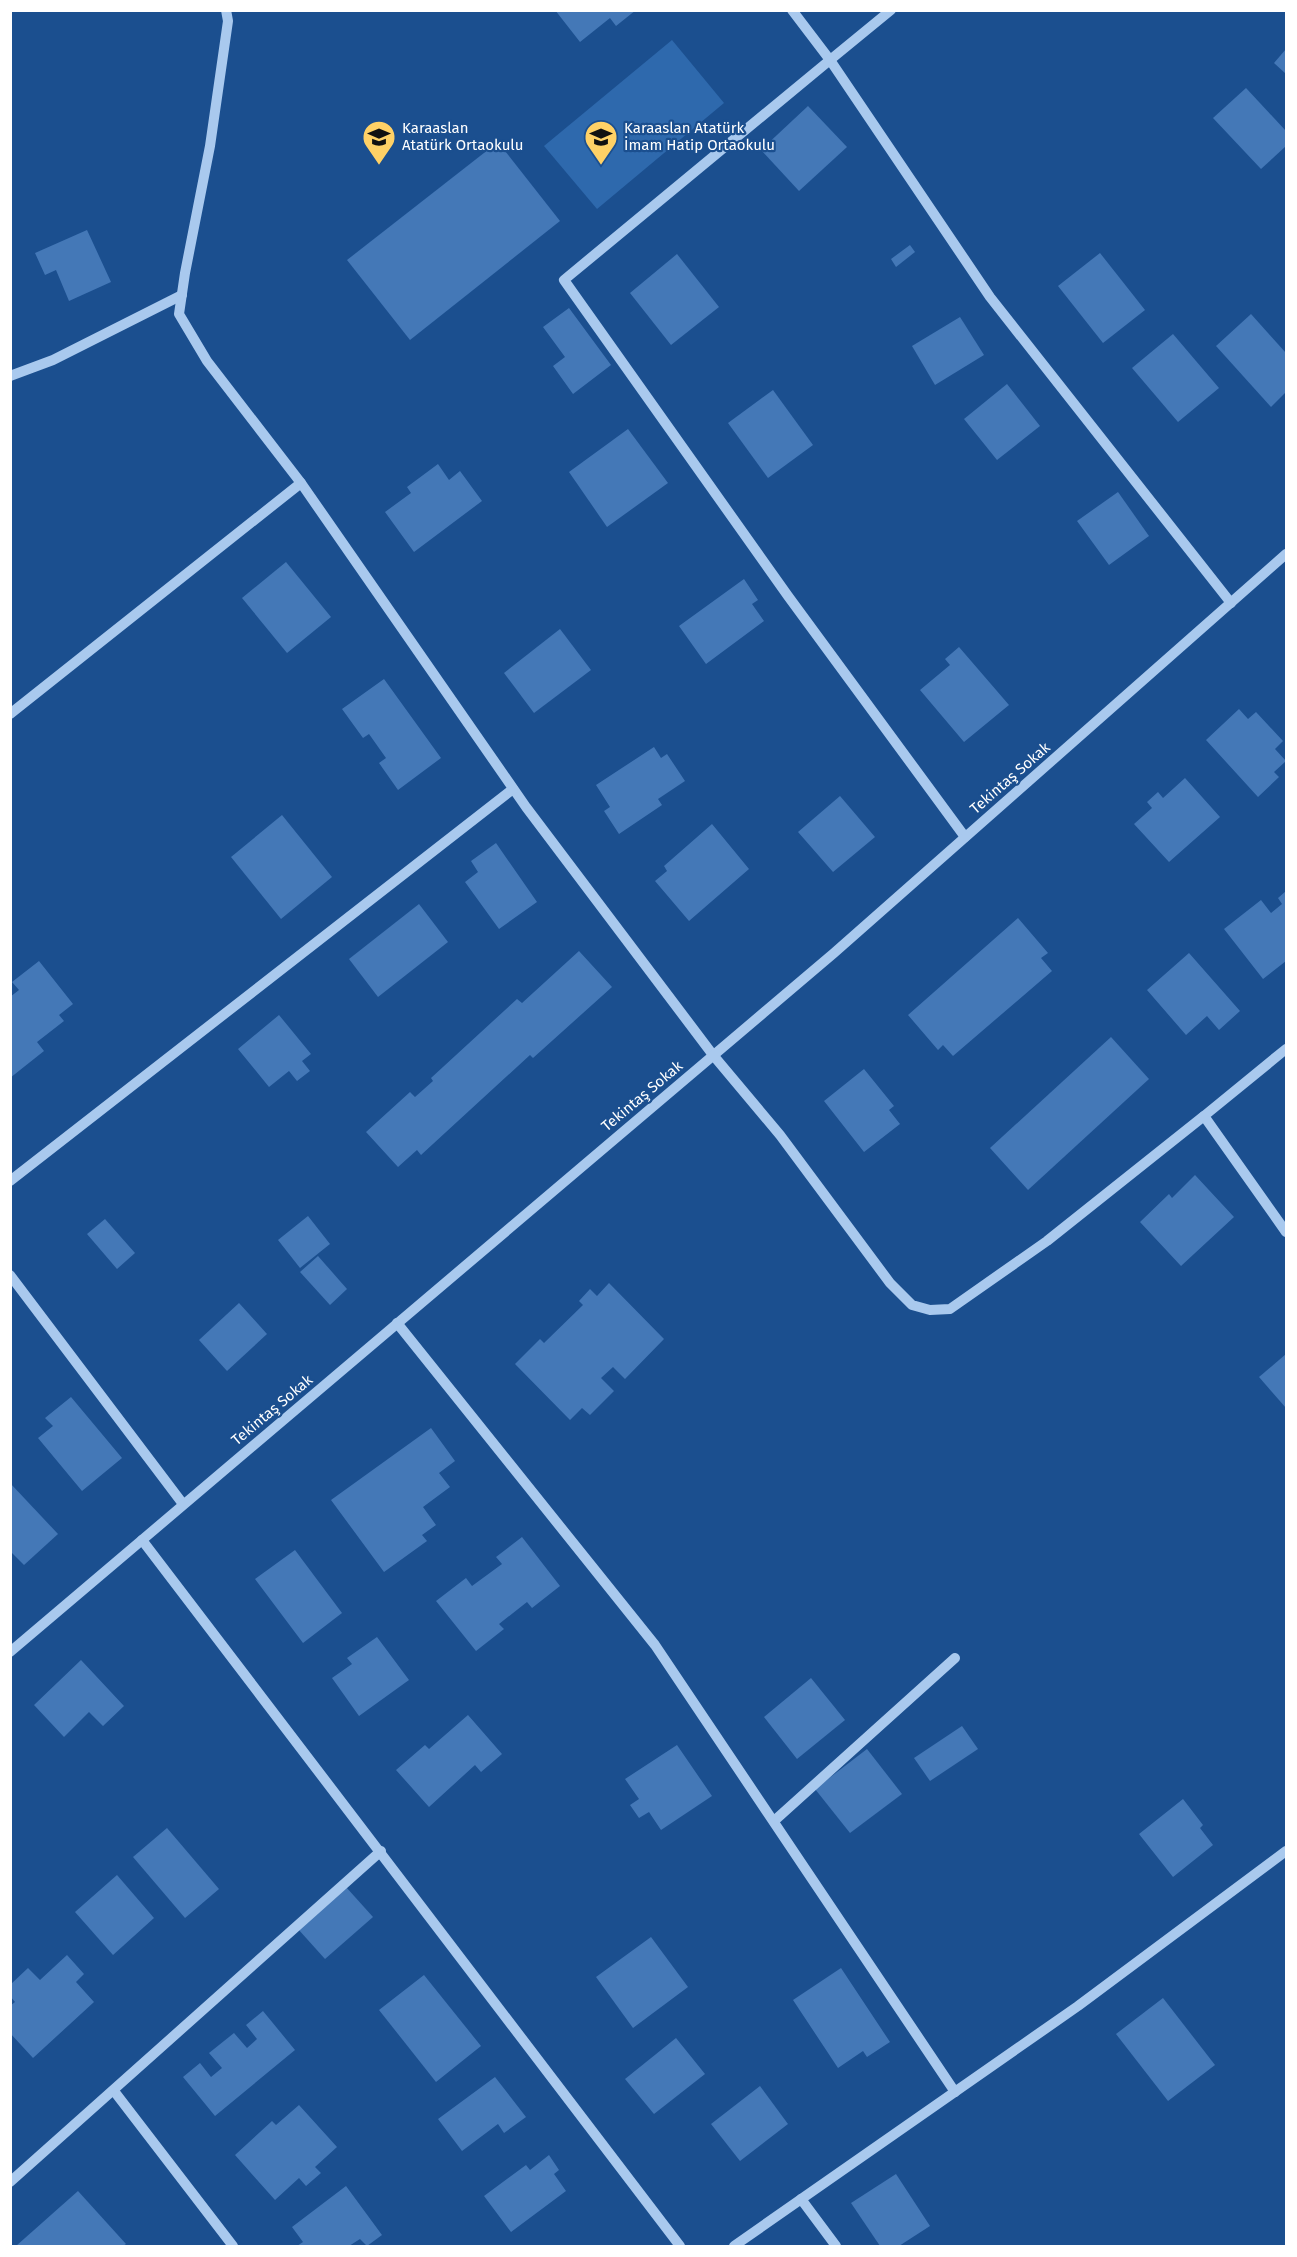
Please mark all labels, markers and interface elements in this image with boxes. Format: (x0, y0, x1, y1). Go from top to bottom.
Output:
school or university icon: Karaaslan Atatürk Ortaokulu (361, 119, 397, 166)
place label: Karaaslan Atatürk Ortaokulu (402, 119, 524, 154)
school or university icon: Karaaslan Atatürk İmam Hatip Ortaokulu (583, 119, 619, 166)
place label: Karaaslan Atatürk İmam Hatip Ortaokulu (624, 119, 775, 154)
street label: Tekintaş Sokak (966, 738, 1054, 818)
street label: Tekintaş Sokak (598, 1057, 686, 1135)
street label: Tekintaş Sokak (228, 1371, 316, 1449)

